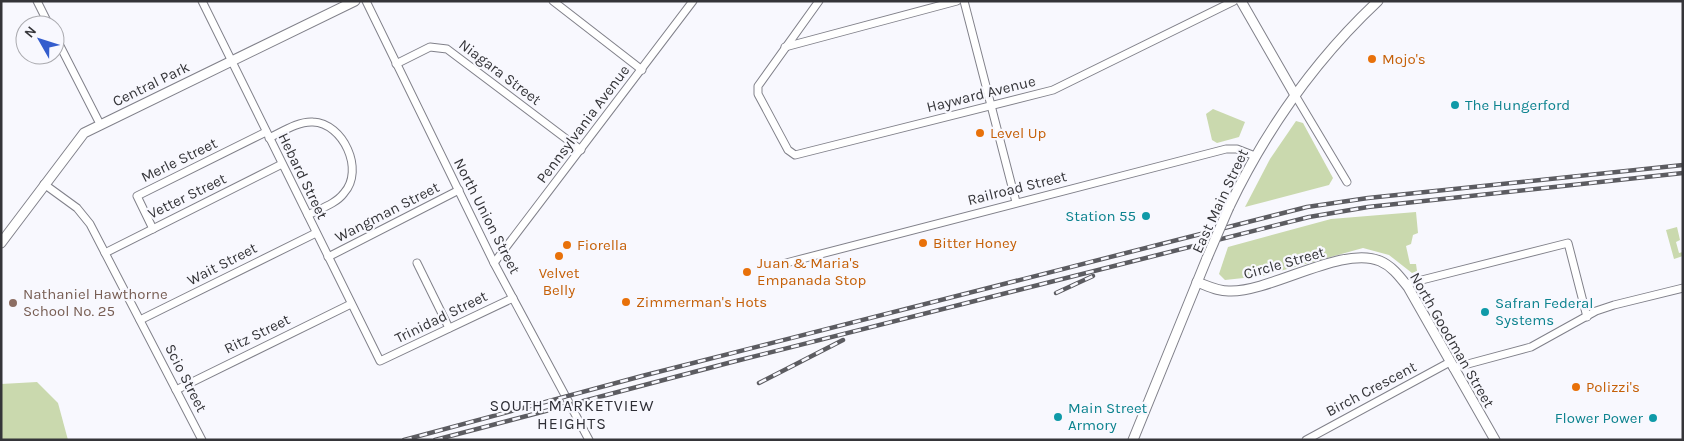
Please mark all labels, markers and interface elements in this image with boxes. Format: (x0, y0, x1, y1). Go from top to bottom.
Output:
north arrow (15, 15, 65, 65)
text: N (21, 23, 40, 41)
street label: Niagara Street (455, 35, 545, 109)
place label: Mojo's (1382, 50, 1426, 68)
marker: Mojo's (1366, 53, 1378, 65)
street label: Central Park (110, 58, 192, 110)
street label: Pennsylvania Avenue (533, 61, 633, 187)
street label: Hayward Avenue (925, 72, 1037, 116)
place label: The Hungerford (1465, 96, 1570, 114)
marker: The Hungerford (1449, 99, 1461, 111)
place label: Level Up (990, 124, 1046, 142)
marker: Level Up (974, 127, 986, 139)
street label: Hebard Street (274, 130, 332, 222)
street label: Merle Street (138, 134, 220, 186)
street label: East Main Street (1188, 146, 1252, 256)
street label: North Union Street (450, 155, 524, 277)
street label: Railroad Street (966, 167, 1069, 209)
street label: Vetter Street (145, 169, 229, 223)
street label: Wangman Street (332, 178, 443, 246)
place label: Station 55 (1065, 207, 1136, 225)
marker: Station 55 (1140, 210, 1152, 222)
place label: Bitter Honey (933, 234, 1017, 252)
place label: Fiorella (577, 236, 627, 254)
marker: Bitter Honey (917, 237, 929, 249)
street label: Wait Street (184, 239, 260, 289)
marker: Fiorella (561, 239, 573, 251)
street label: Circle Street (1241, 243, 1327, 283)
marker: Velvet Belly (553, 250, 565, 262)
place label: Juan & Maria's Empanada Stop (757, 254, 866, 289)
place label: Velvet Belly (539, 264, 580, 299)
marker: Juan & Maria's Empanada Stop (741, 266, 753, 278)
street label: North Goodman Street (1406, 269, 1498, 411)
place label: Nathaniel Hawthorne School No. 25 (23, 285, 168, 320)
street label: Trinidad Street (392, 287, 490, 347)
place label: Zimmerman's Hots (636, 293, 767, 311)
place label: Safran Federal Systems (1495, 294, 1593, 329)
marker: Zimmerman's Hots (620, 296, 632, 308)
marker: Nathaniel Hawthorne School No. 25 (7, 297, 19, 309)
marker: Safran Federal Systems (1479, 306, 1491, 318)
street label: Ritz Street (221, 310, 293, 358)
street label: Scio Street (161, 341, 211, 415)
street label: Birch Crescent (1323, 357, 1420, 420)
place label: Polizzi's (1586, 378, 1640, 396)
marker: Polizzi's (1570, 381, 1582, 393)
district label: SOUTH MARKETVIEW HEIGHTS (490, 396, 655, 433)
place label: Main Street Armory (1068, 399, 1148, 434)
place label: Flower Power (1555, 409, 1644, 427)
marker: Main Street Armory (1052, 411, 1064, 423)
marker: Flower Power (1647, 412, 1659, 424)

